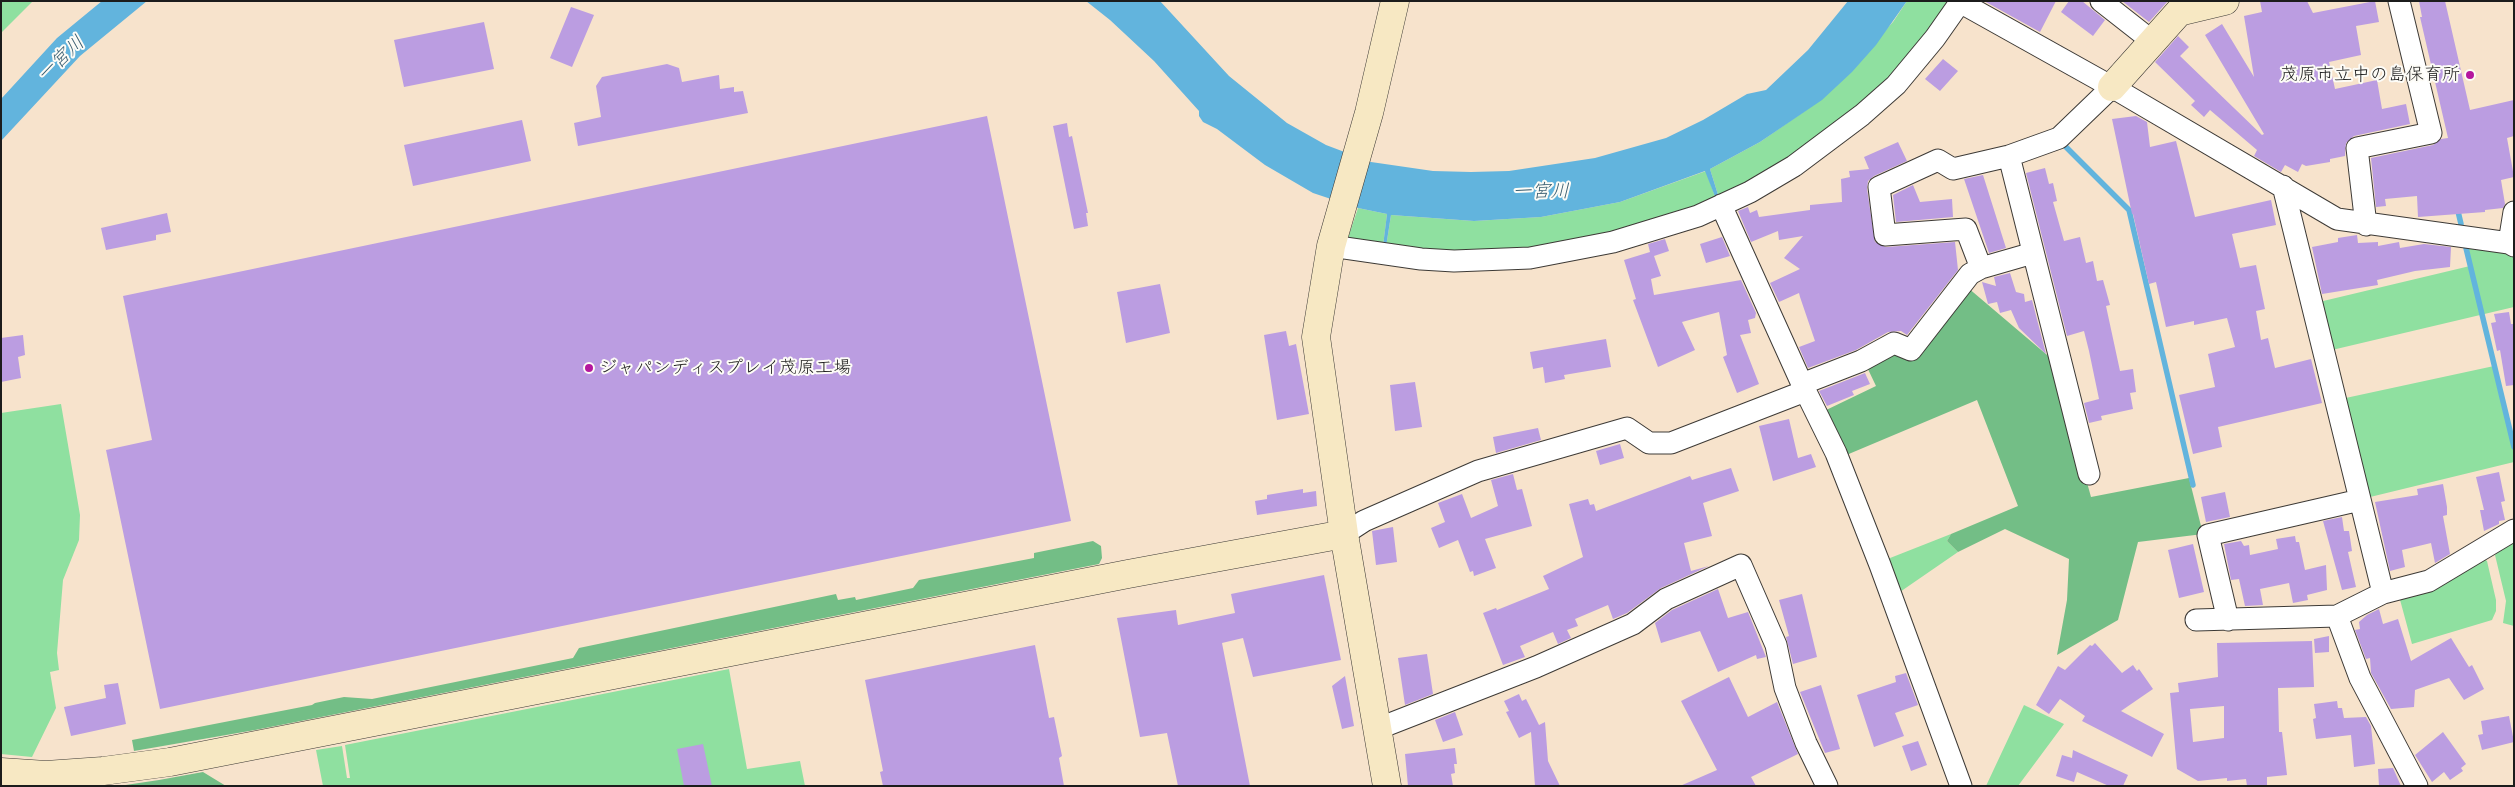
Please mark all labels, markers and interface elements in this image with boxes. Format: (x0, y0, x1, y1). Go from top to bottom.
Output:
water label: 一宮川 (32, 31, 90, 87)
place label: 茂原市立中の島保育所 (2280, 64, 2460, 86)
marker: 茂原市立中の島保育所 (2464, 69, 2476, 81)
water label: 一宮川 (1513, 181, 1569, 203)
place label: ジャパンディスプレイ茂原工場 (599, 357, 851, 379)
marker: ジャパンディスプレイ茂原工場 (583, 362, 595, 374)

